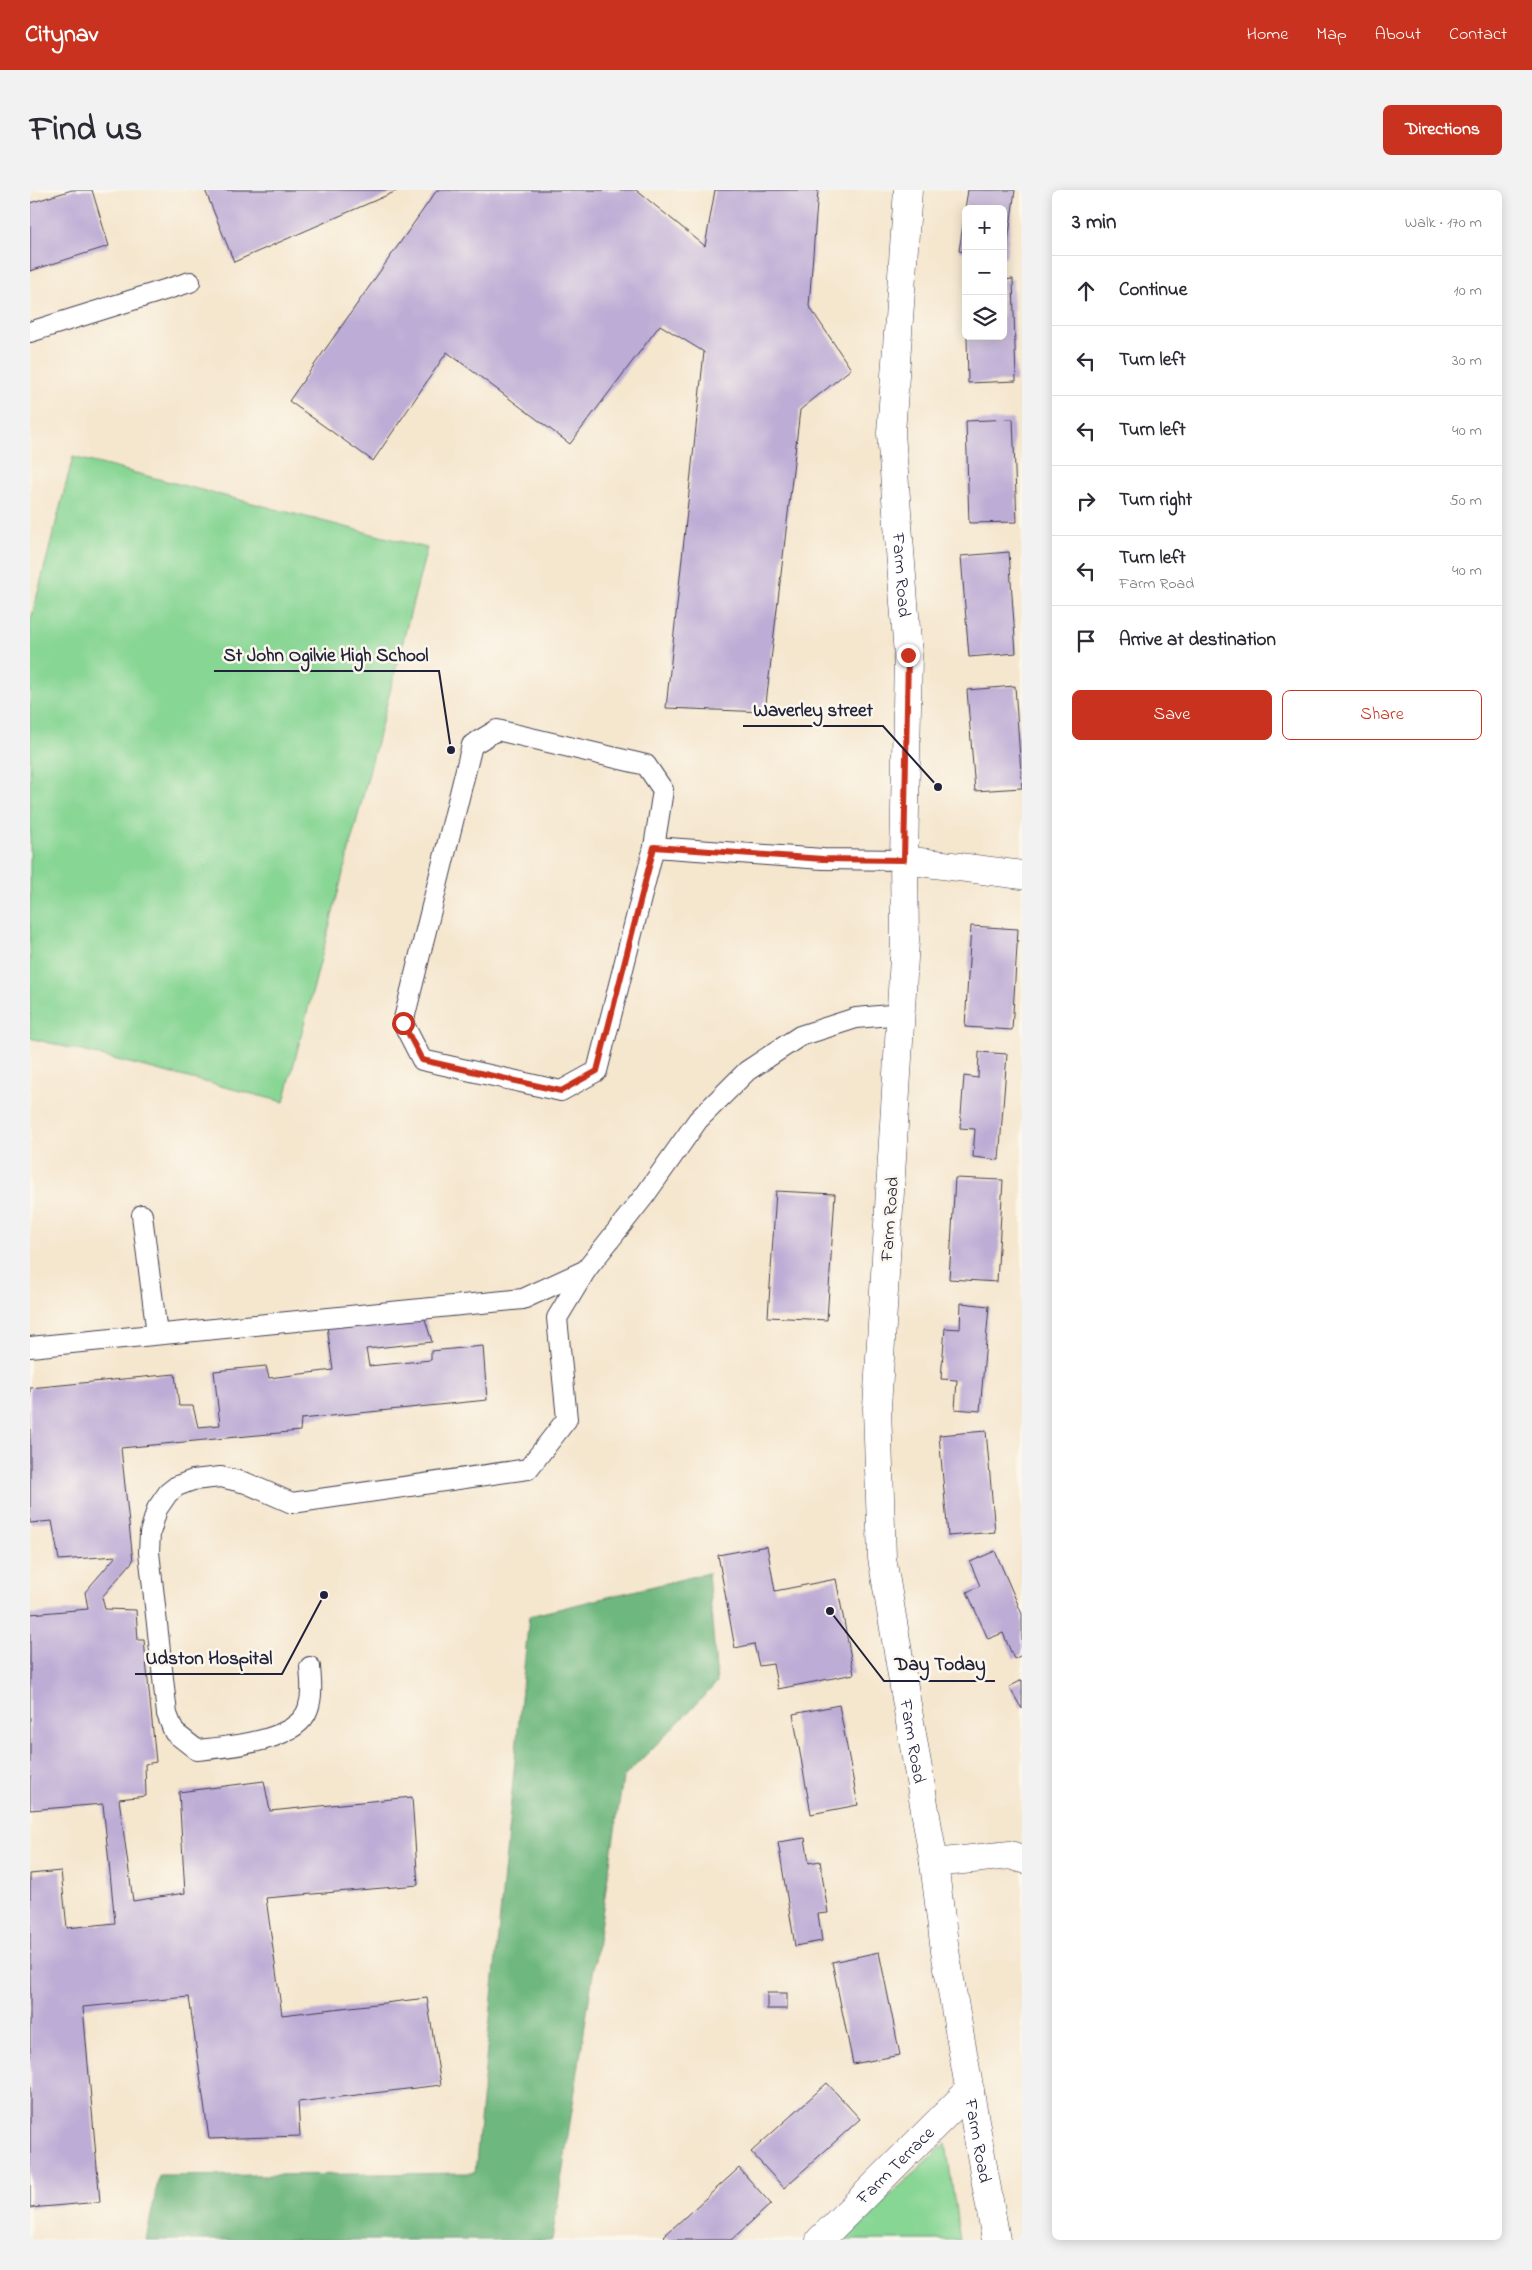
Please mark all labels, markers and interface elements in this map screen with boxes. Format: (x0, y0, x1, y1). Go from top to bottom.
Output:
text: Citynav (25, 18, 98, 53)
text: Home (1247, 22, 1288, 48)
text: Map (1316, 22, 1347, 48)
text: About (1375, 22, 1421, 48)
text: Contact (1449, 22, 1507, 48)
text: Find us (30, 105, 142, 156)
button: Directions (1383, 105, 1502, 155)
map controls (962, 205, 1007, 340)
button: + (962, 205, 1007, 250)
text: 3 min (1072, 208, 1116, 238)
text: Walk · 170 m (1405, 211, 1482, 235)
button: − (962, 250, 1007, 295)
icon: ahead (1072, 277, 1100, 305)
text: Continue (1119, 277, 1187, 304)
text: 10 m (1454, 279, 1482, 303)
button: layers (962, 295, 1007, 340)
icon: left (1072, 347, 1100, 375)
text: Turn left (1119, 347, 1186, 374)
text: 30 m (1452, 349, 1482, 373)
icon: left (1072, 417, 1100, 445)
text: Turn left (1119, 417, 1186, 444)
text: 40 m (1452, 419, 1482, 443)
icon: right (1072, 487, 1100, 515)
text: Turn right (1119, 487, 1192, 514)
text: 50 m (1450, 489, 1482, 513)
street label: Farm Road (884, 531, 916, 618)
text: Turn left (1119, 545, 1186, 572)
icon: left (1072, 557, 1100, 585)
text: 40 m (1452, 559, 1482, 583)
text: Farm Road (1119, 572, 1194, 596)
icon: arrive (1072, 627, 1100, 655)
text: Arrive at destination (1119, 627, 1276, 654)
callout: St John Ogilvie High School (214, 637, 439, 671)
text: St John Ogilvie High School (224, 643, 428, 672)
route end (897, 644, 920, 667)
button: Save (1072, 690, 1272, 740)
button: Share (1282, 690, 1482, 740)
callout: Waverley street (743, 692, 883, 726)
text: Waverley street (753, 698, 873, 727)
route start (392, 1012, 415, 1035)
street label: Farm Road (875, 1176, 907, 1263)
callout: Udston Hospital (135, 1640, 282, 1674)
text: Udston Hospital (146, 1646, 272, 1673)
callout: Day Today (884, 1647, 995, 1681)
text: Day Today (893, 1652, 986, 1681)
street label: Farm Road (891, 1697, 931, 1785)
street label: Farm Road (956, 2096, 997, 2185)
street label: Farm Terrace (851, 2121, 942, 2212)

